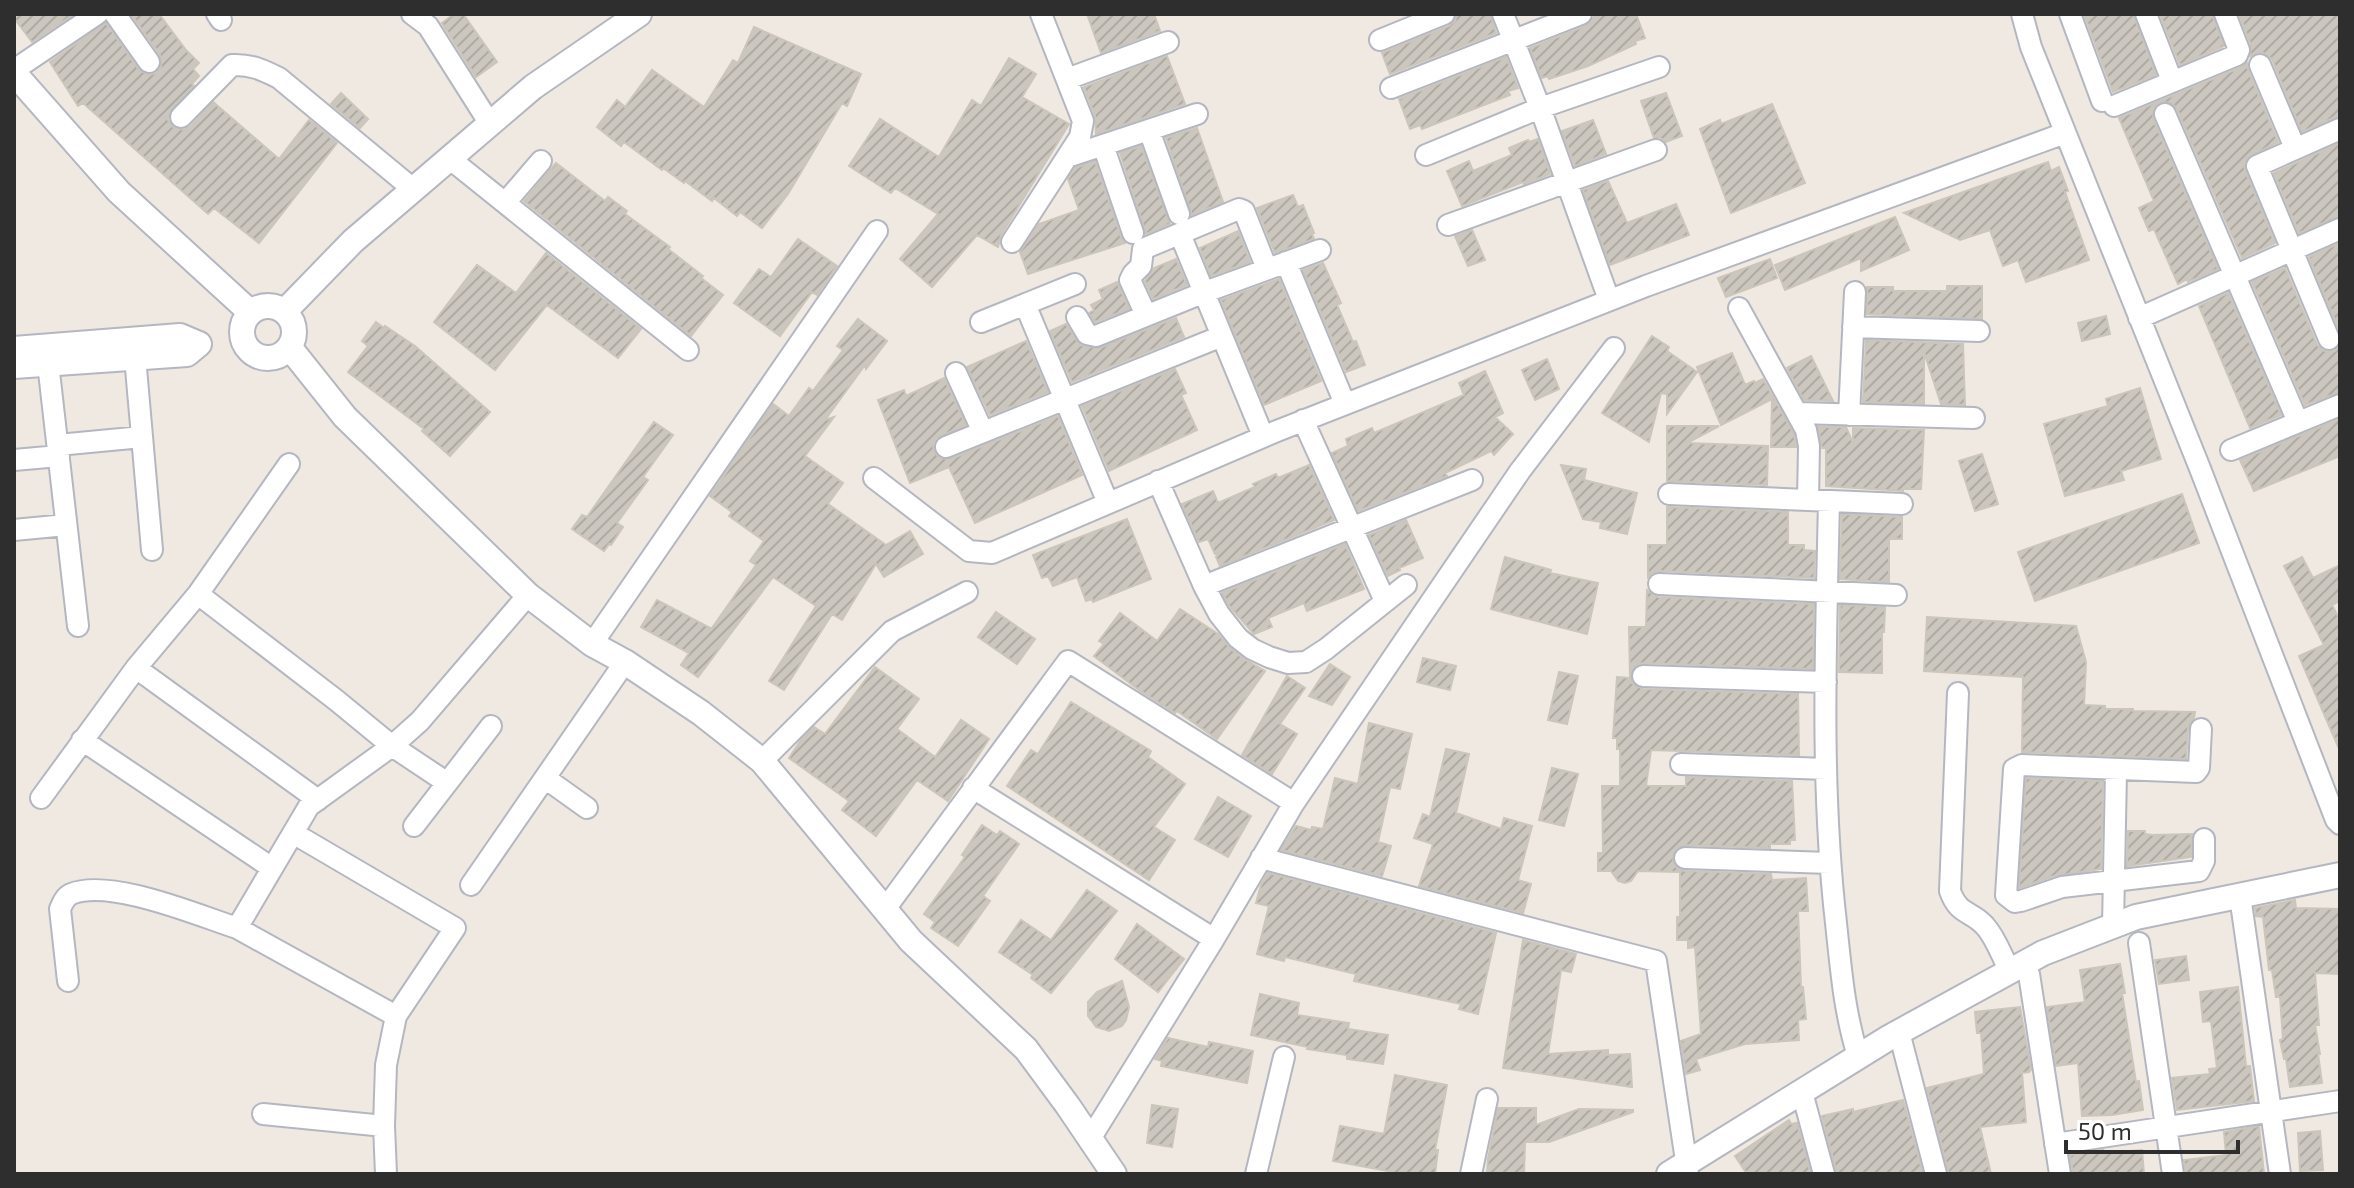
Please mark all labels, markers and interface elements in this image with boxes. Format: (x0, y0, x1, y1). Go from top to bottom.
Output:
scale bar (2066, 1104, 2238, 1154)
text: 50 m (2078, 1116, 2132, 1145)

